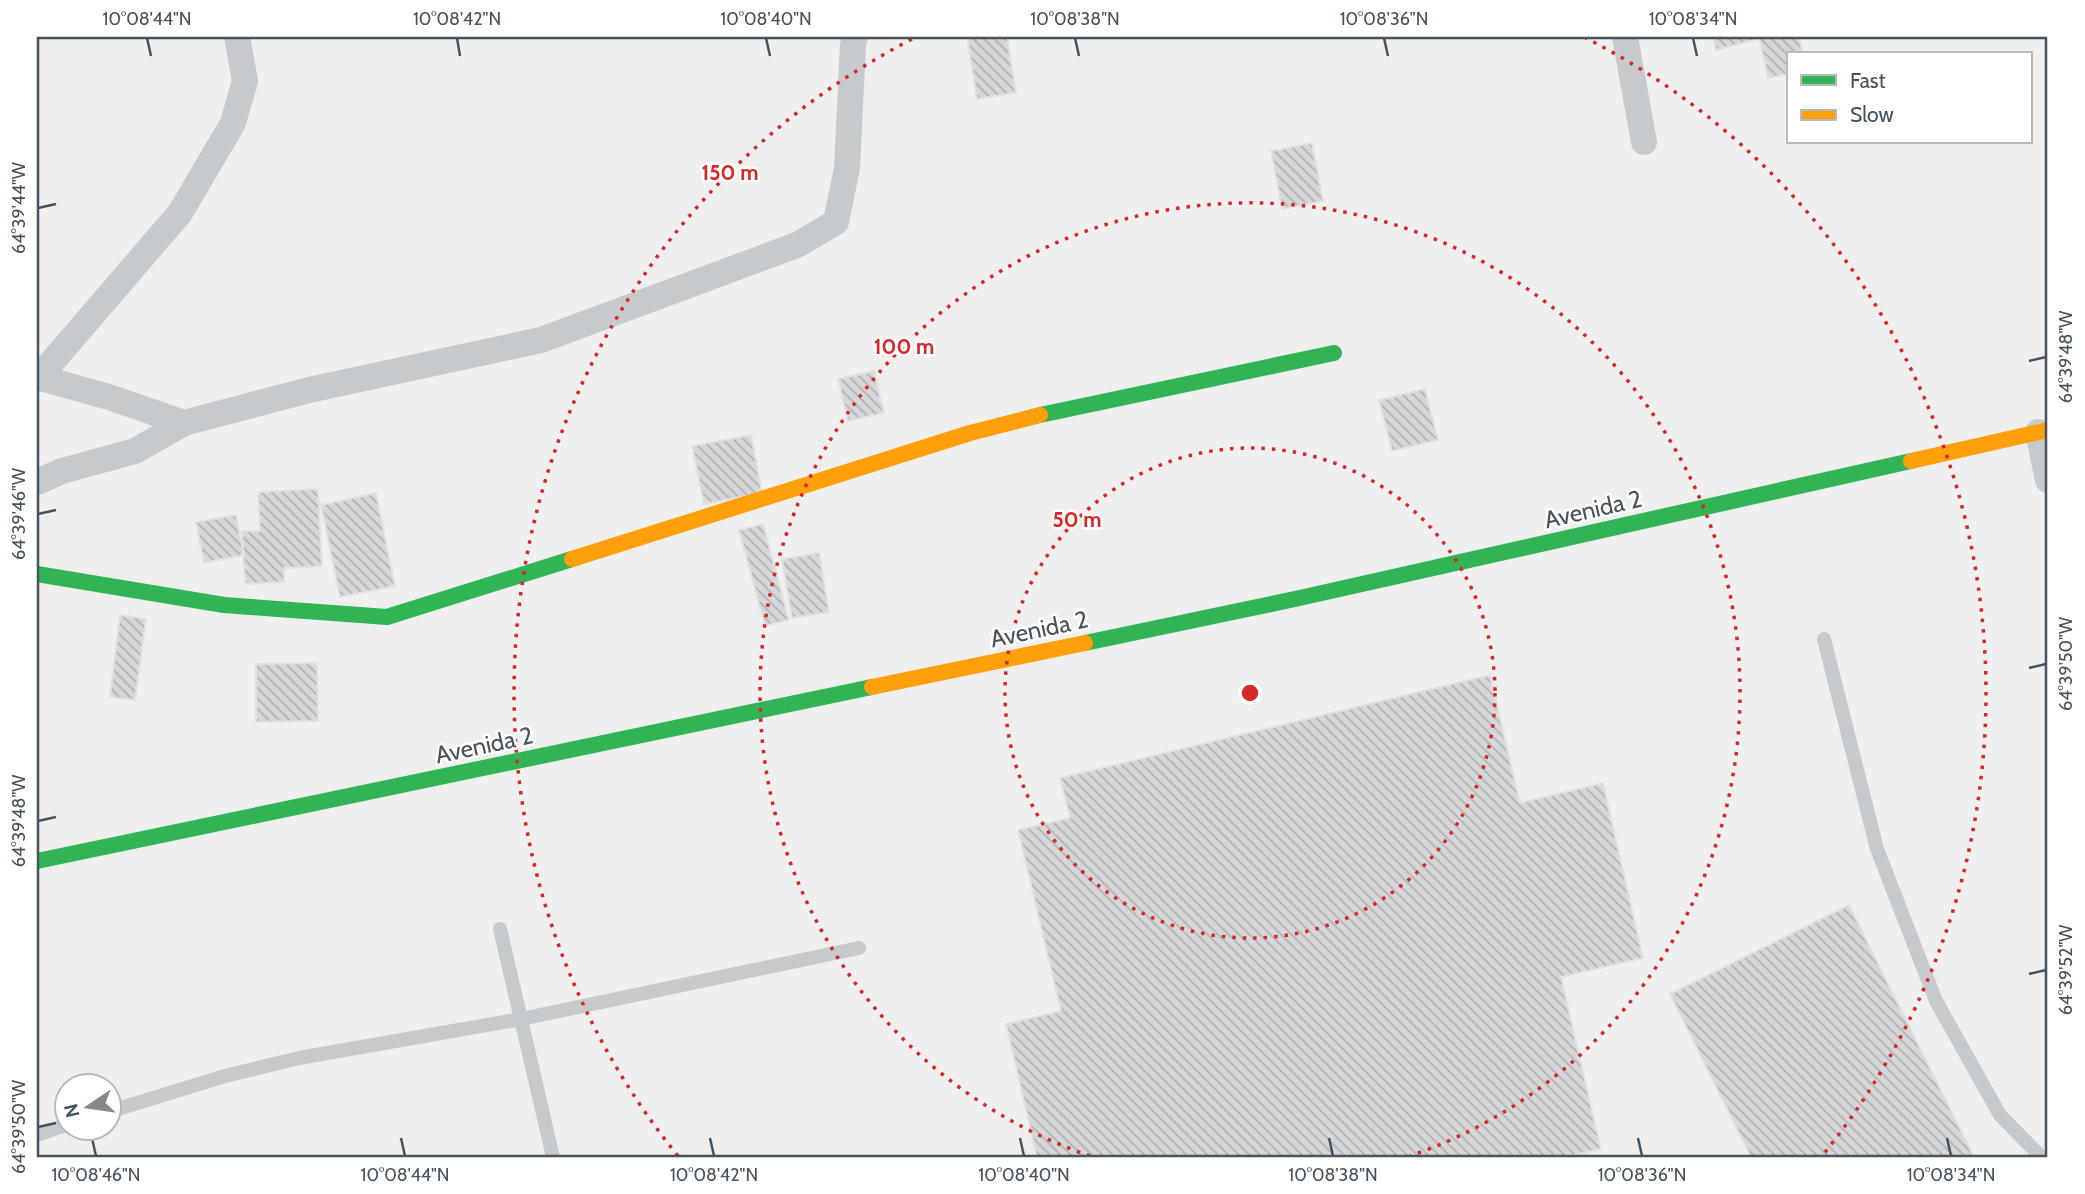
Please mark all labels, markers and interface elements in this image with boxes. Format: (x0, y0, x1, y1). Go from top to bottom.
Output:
text: 10°08'44"N (103, 8, 191, 30)
text: 10°08'42"N (413, 8, 501, 30)
text: 10°08'40"N (720, 8, 812, 30)
text: 10°08'38"N (1030, 8, 1120, 30)
text: 10°08'36"N (1340, 8, 1428, 30)
text: 10°08'34"N (1649, 8, 1737, 30)
legend (1787, 52, 2032, 144)
text: Fast (1850, 68, 1886, 93)
text: Slow (1850, 102, 1894, 127)
text: 150 m (702, 160, 758, 185)
text: 64°39'44"W (8, 162, 30, 254)
text: 64°39'48"W (2055, 311, 2077, 403)
text: 100 m (874, 334, 934, 359)
text: 64°39'46"W (8, 468, 30, 560)
street label: Avenida 2 (1541, 484, 1645, 534)
text: 50 m (1052, 507, 1102, 532)
street label: Avenida 2 (987, 605, 1091, 653)
text: 64°39'50"W (2055, 617, 2077, 711)
centre of rings (1238, 681, 1262, 705)
street label: Avenida 2 (432, 721, 536, 769)
text: 64°39'48"W (8, 775, 30, 867)
text: 64°39'52"W (2055, 925, 2077, 1015)
north arrow (52, 1072, 122, 1142)
text: 64°39'50"W (8, 1080, 30, 1174)
text: N (59, 1102, 85, 1120)
text: 10°08'46"N (52, 1164, 141, 1186)
text: 10°08'44"N (361, 1164, 449, 1186)
text: 10°08'42"N (670, 1164, 758, 1186)
text: 10°08'40"N (978, 1164, 1070, 1186)
text: 10°08'38"N (1288, 1164, 1378, 1186)
text: 10°08'36"N (1598, 1164, 1686, 1186)
text: 10°08'34"N (1907, 1164, 1995, 1186)

